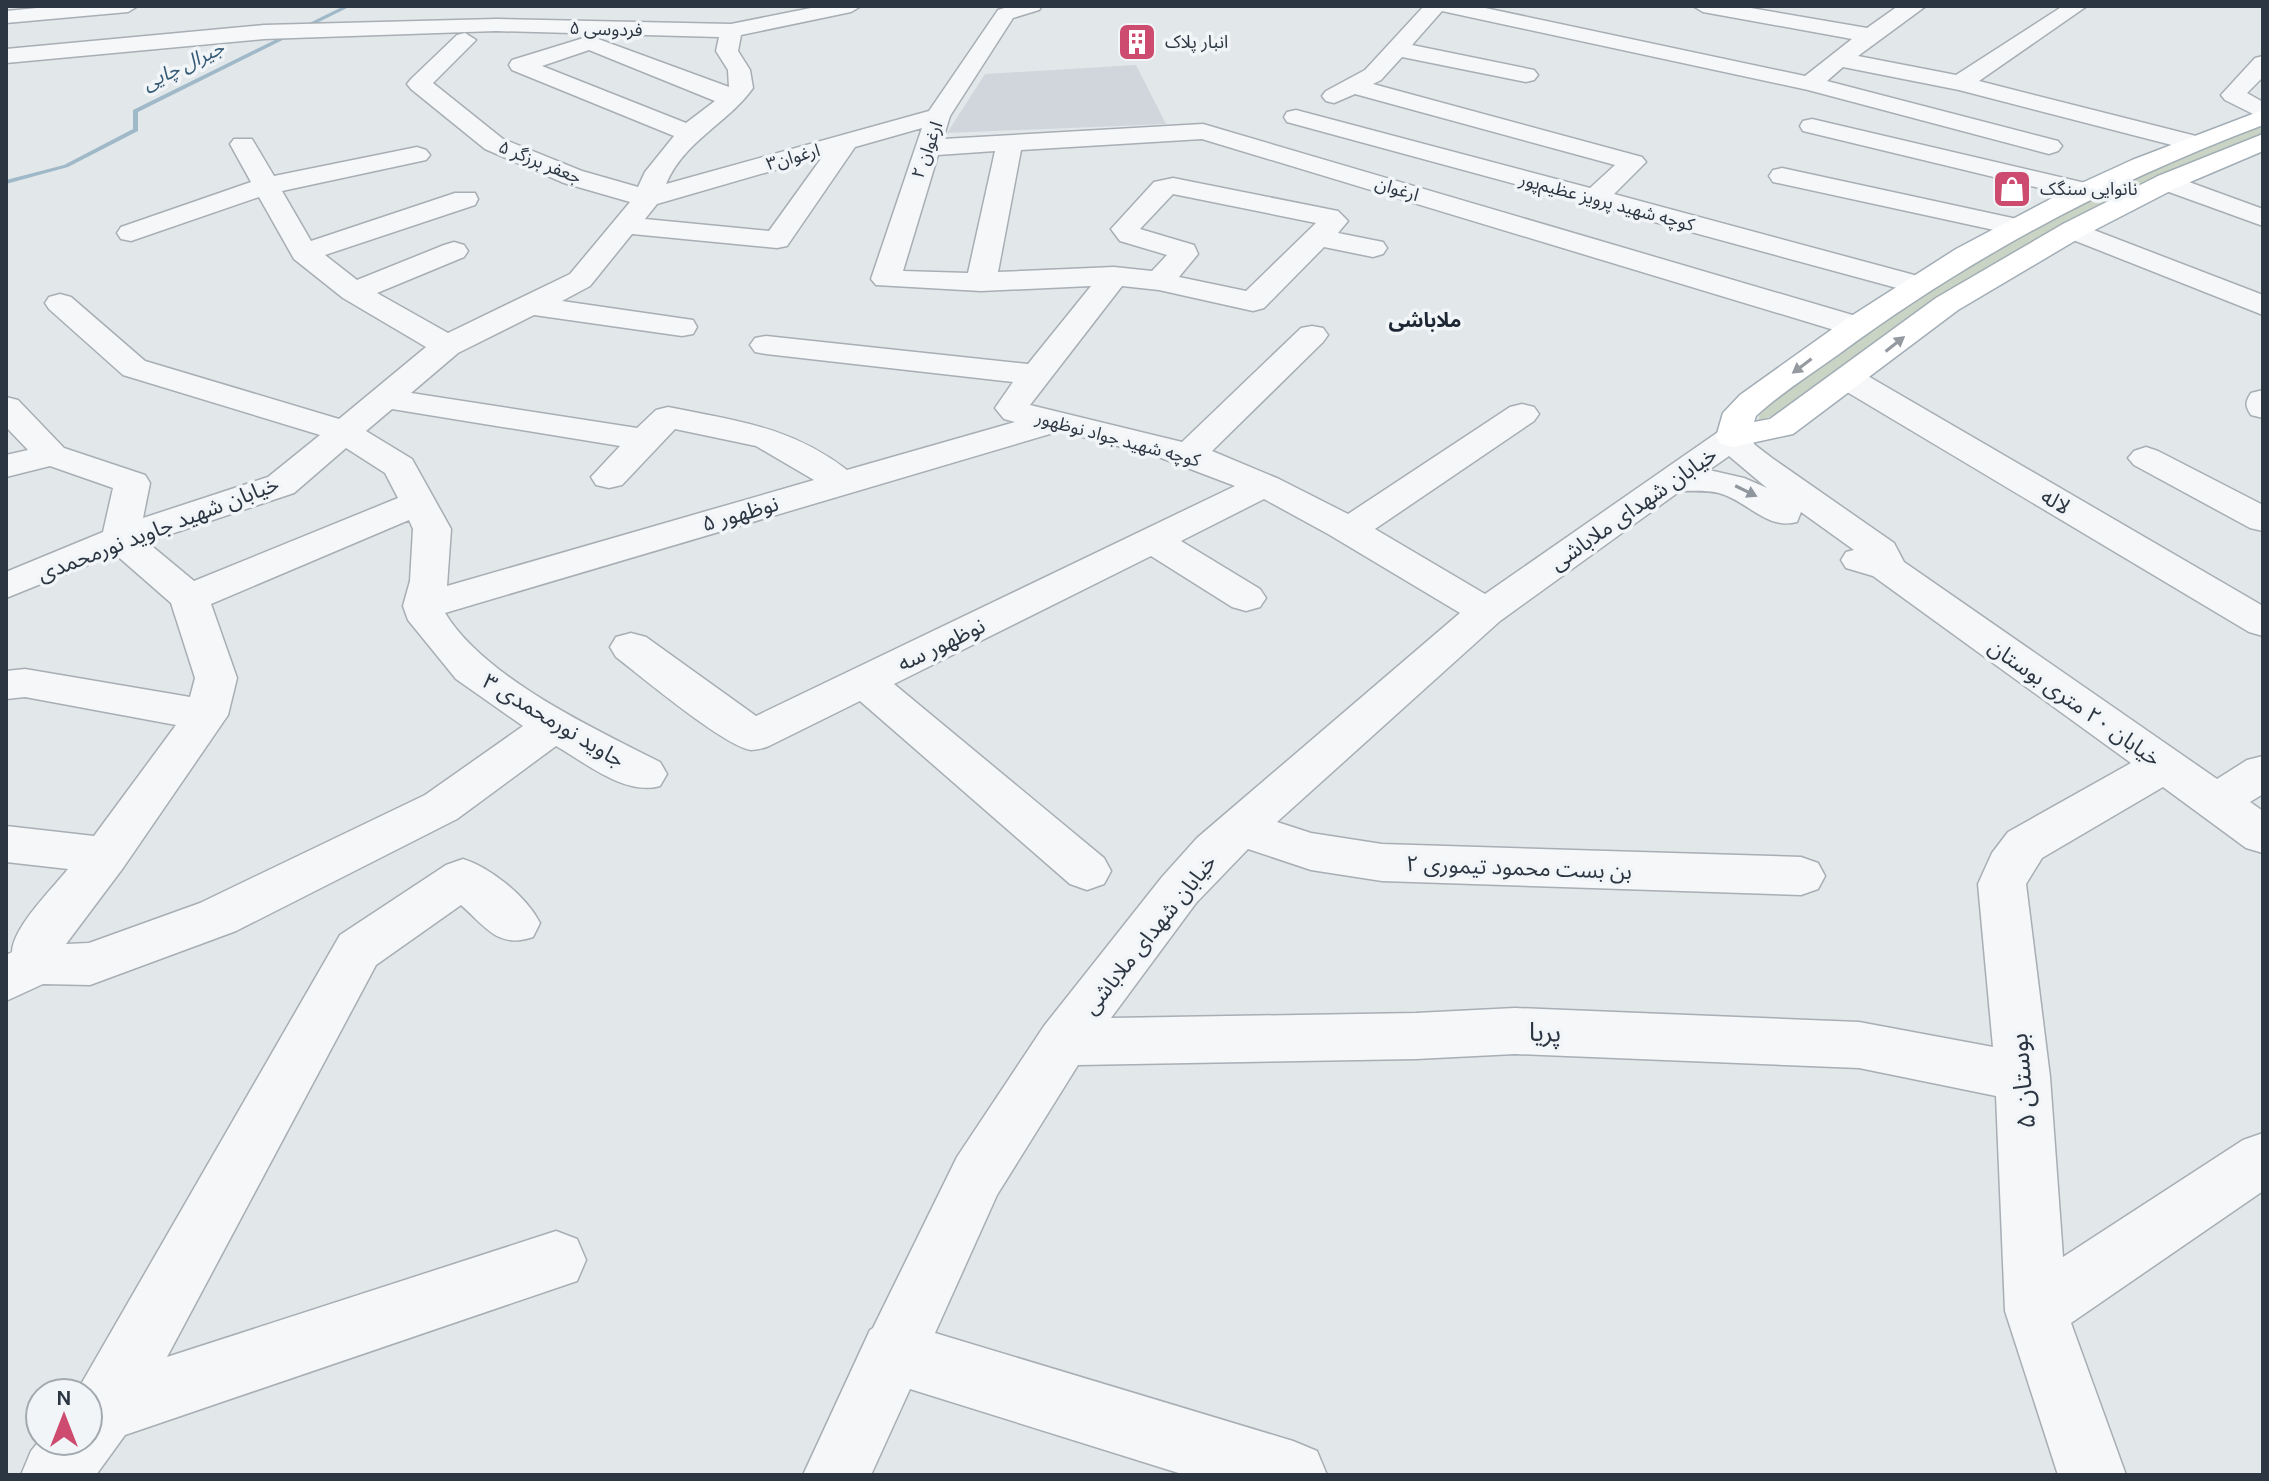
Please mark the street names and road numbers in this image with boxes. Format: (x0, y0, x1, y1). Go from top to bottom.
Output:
street label: فردوسی ۵ (569, 17, 643, 41)
street label: ارغوان ۲ (907, 118, 947, 182)
street label: جعفر برزگر ۵ (495, 135, 585, 189)
street label: ارغوان۳ (764, 139, 822, 175)
street label: کوچه شهید پرویز عظیم‌پور (1516, 168, 1697, 238)
street label: ارغوان (1372, 172, 1422, 206)
street label: کوچه شهید جواد نوظهور (1032, 406, 1203, 472)
street label: خیابان شهدای ملاباشی (1545, 441, 1722, 576)
street label: خیابان شهید جاوید نورمحمدی (34, 471, 283, 587)
street label: لاله (2036, 483, 2075, 520)
street label: نوظهور ۵ (699, 491, 782, 537)
street label: نوظهور سه (894, 613, 989, 677)
street label: خیابان ۲۰ متری بوستان (1983, 634, 2166, 772)
street label: جاوید نورمحمدی ۳ (478, 668, 629, 773)
street label: خیابان شهدای ملاباشی (1077, 849, 1222, 1020)
street label: بن بست محمود تیموری ۲ (1406, 851, 1632, 885)
street label: پریا (1528, 1016, 1562, 1050)
street label: بوستان ۵ (2003, 1032, 2042, 1130)

